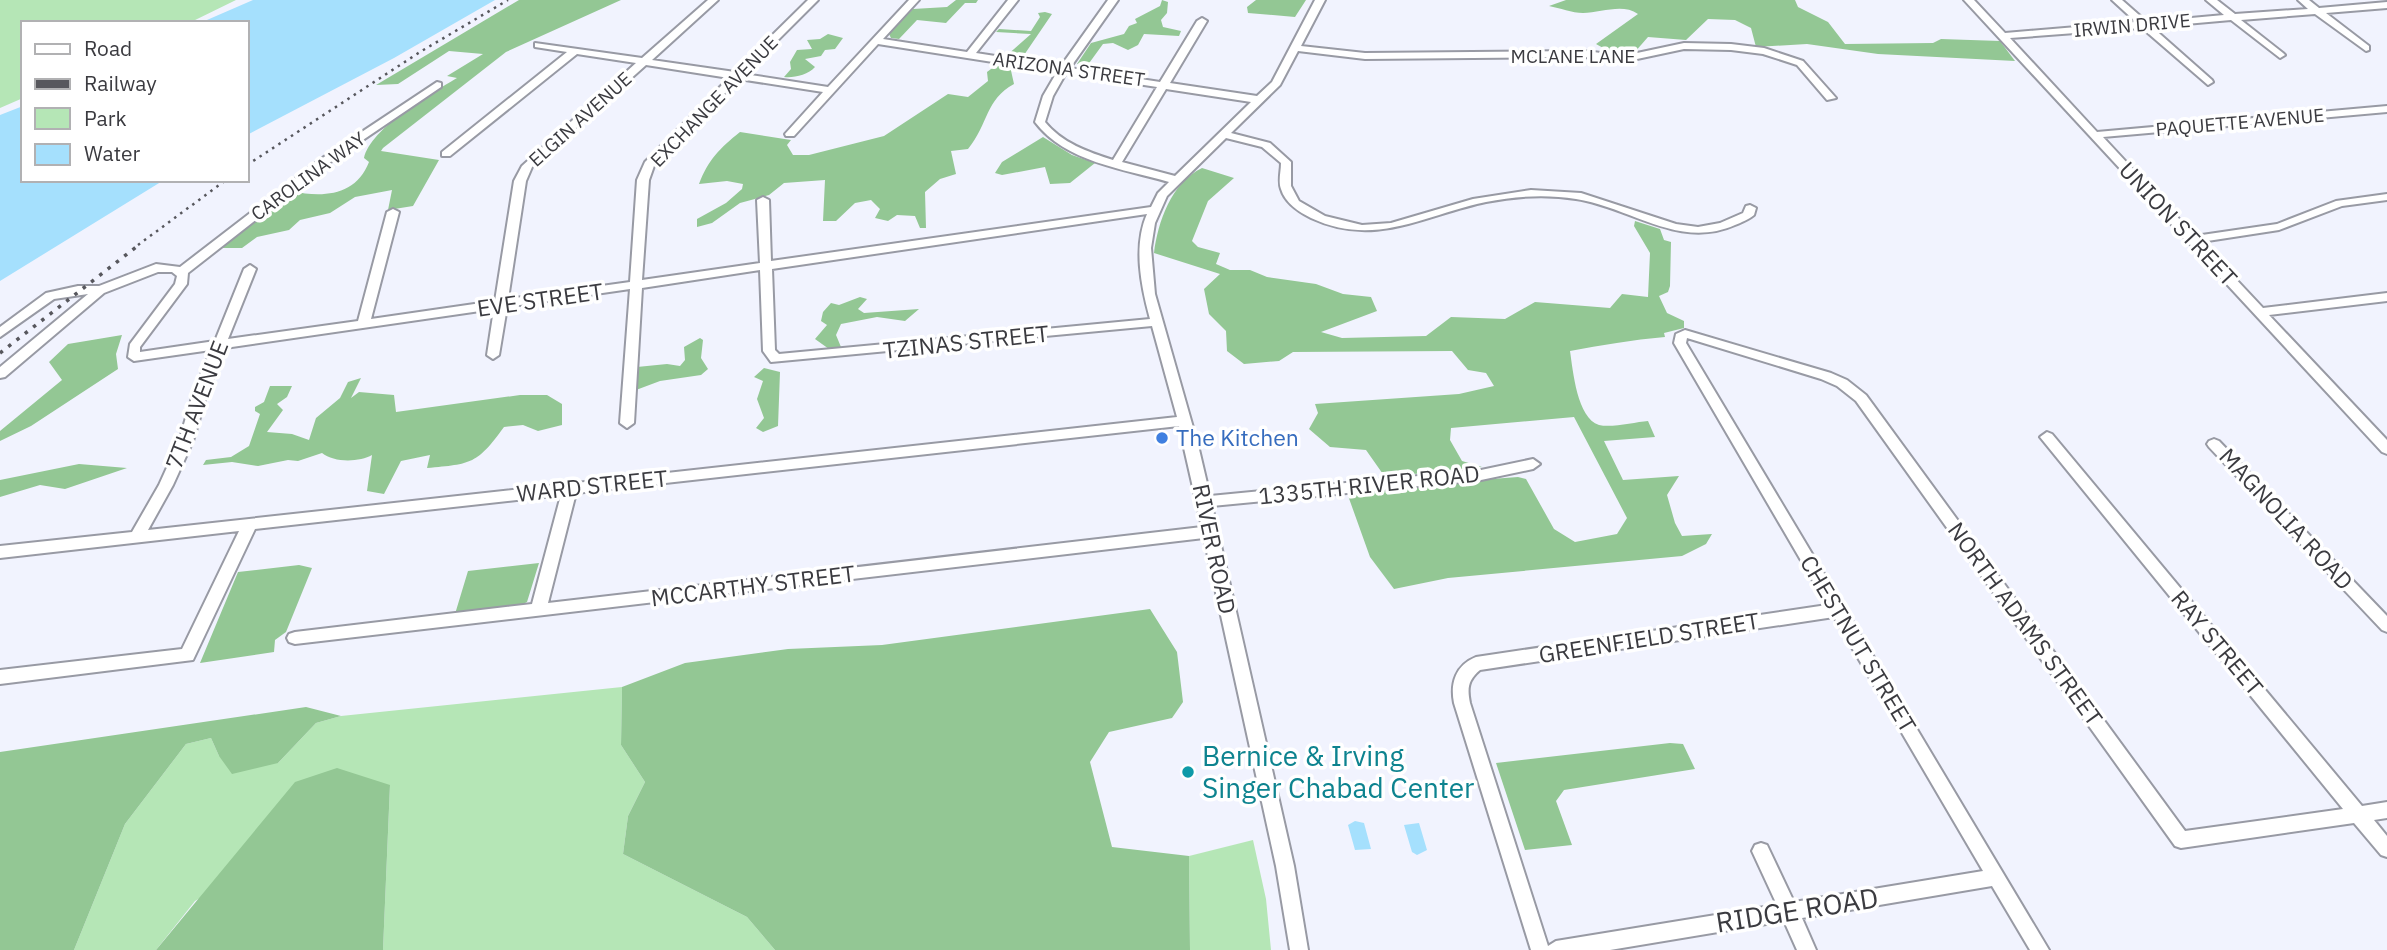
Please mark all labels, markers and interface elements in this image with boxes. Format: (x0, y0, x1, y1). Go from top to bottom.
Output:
street label: IRWIN DRIVE (2073, 8, 2191, 42)
legend (21, 21, 248, 182)
street label: EXCHANGE AVENUE (645, 30, 783, 172)
text: Road (84, 34, 132, 62)
street label: MCLANE LANE (1511, 44, 1635, 68)
street label: ARIZONA STREET (992, 46, 1147, 92)
street label: ELGIN AVENUE (524, 67, 636, 171)
text: Railway (84, 69, 157, 97)
street label: PAQUETTE AVENUE (2155, 103, 2325, 141)
text: Park (84, 104, 127, 132)
street label: CAROLINA WAY (246, 126, 371, 226)
text: Water (84, 139, 141, 167)
street label: UNION STREET (2113, 155, 2244, 292)
street label: EVE STREET (475, 275, 605, 323)
street label: TZINAS STREET (882, 317, 1050, 365)
street label: 7TH AVENUE (158, 336, 234, 473)
place label: The Kitchen (1176, 422, 1299, 452)
marker: The Kitchen (1154, 430, 1170, 446)
street label: MAGNOLIA ROAD (2213, 441, 2360, 596)
street label: 1335TH RIVER ROAD (1257, 457, 1481, 511)
street label: WARD STREET (515, 462, 669, 508)
street label: RIVER ROAD (1187, 481, 1243, 617)
street label: NORTH ADAMS STREET (1942, 516, 2110, 731)
street label: CHESTNUT STREET (1794, 549, 1924, 738)
street label: MCCARTHY STREET (649, 558, 857, 612)
street label: RAY STREET (2165, 584, 2270, 701)
street label: GREENFIELD STREET (1537, 605, 1761, 669)
place label: Bernice & Irving Singer Chabad Center (1202, 737, 1474, 806)
marker: Bernice & Irving Singer Chabad Center (1180, 764, 1196, 780)
street label: RIDGE ROAD (1713, 878, 1881, 941)

